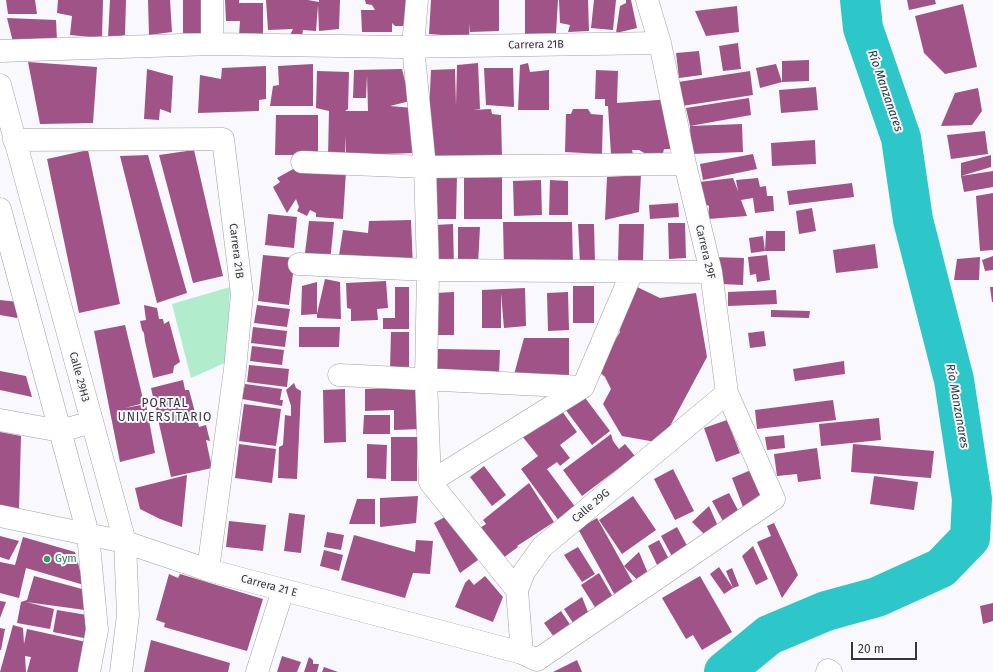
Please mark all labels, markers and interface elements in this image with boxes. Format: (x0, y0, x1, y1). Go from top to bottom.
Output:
street label: Carrera 21B (508, 38, 564, 52)
water label: Río Manzanares (864, 48, 906, 134)
street label: Carrera 21B (226, 223, 246, 279)
street label: Carrera 29F (692, 223, 718, 281)
street label: Calle 29H3 (66, 351, 92, 403)
water label: Río Manzanares (943, 363, 971, 449)
district label: PORTAL UNIVERSITARIO (118, 397, 212, 425)
street label: Calle 29G (569, 486, 613, 526)
place label: Gym (55, 552, 77, 566)
marker: Gym (42, 554, 52, 564)
street label: Carrera 21 E (239, 572, 299, 600)
scale bar (853, 634, 919, 660)
text: 20 m (858, 642, 884, 656)

